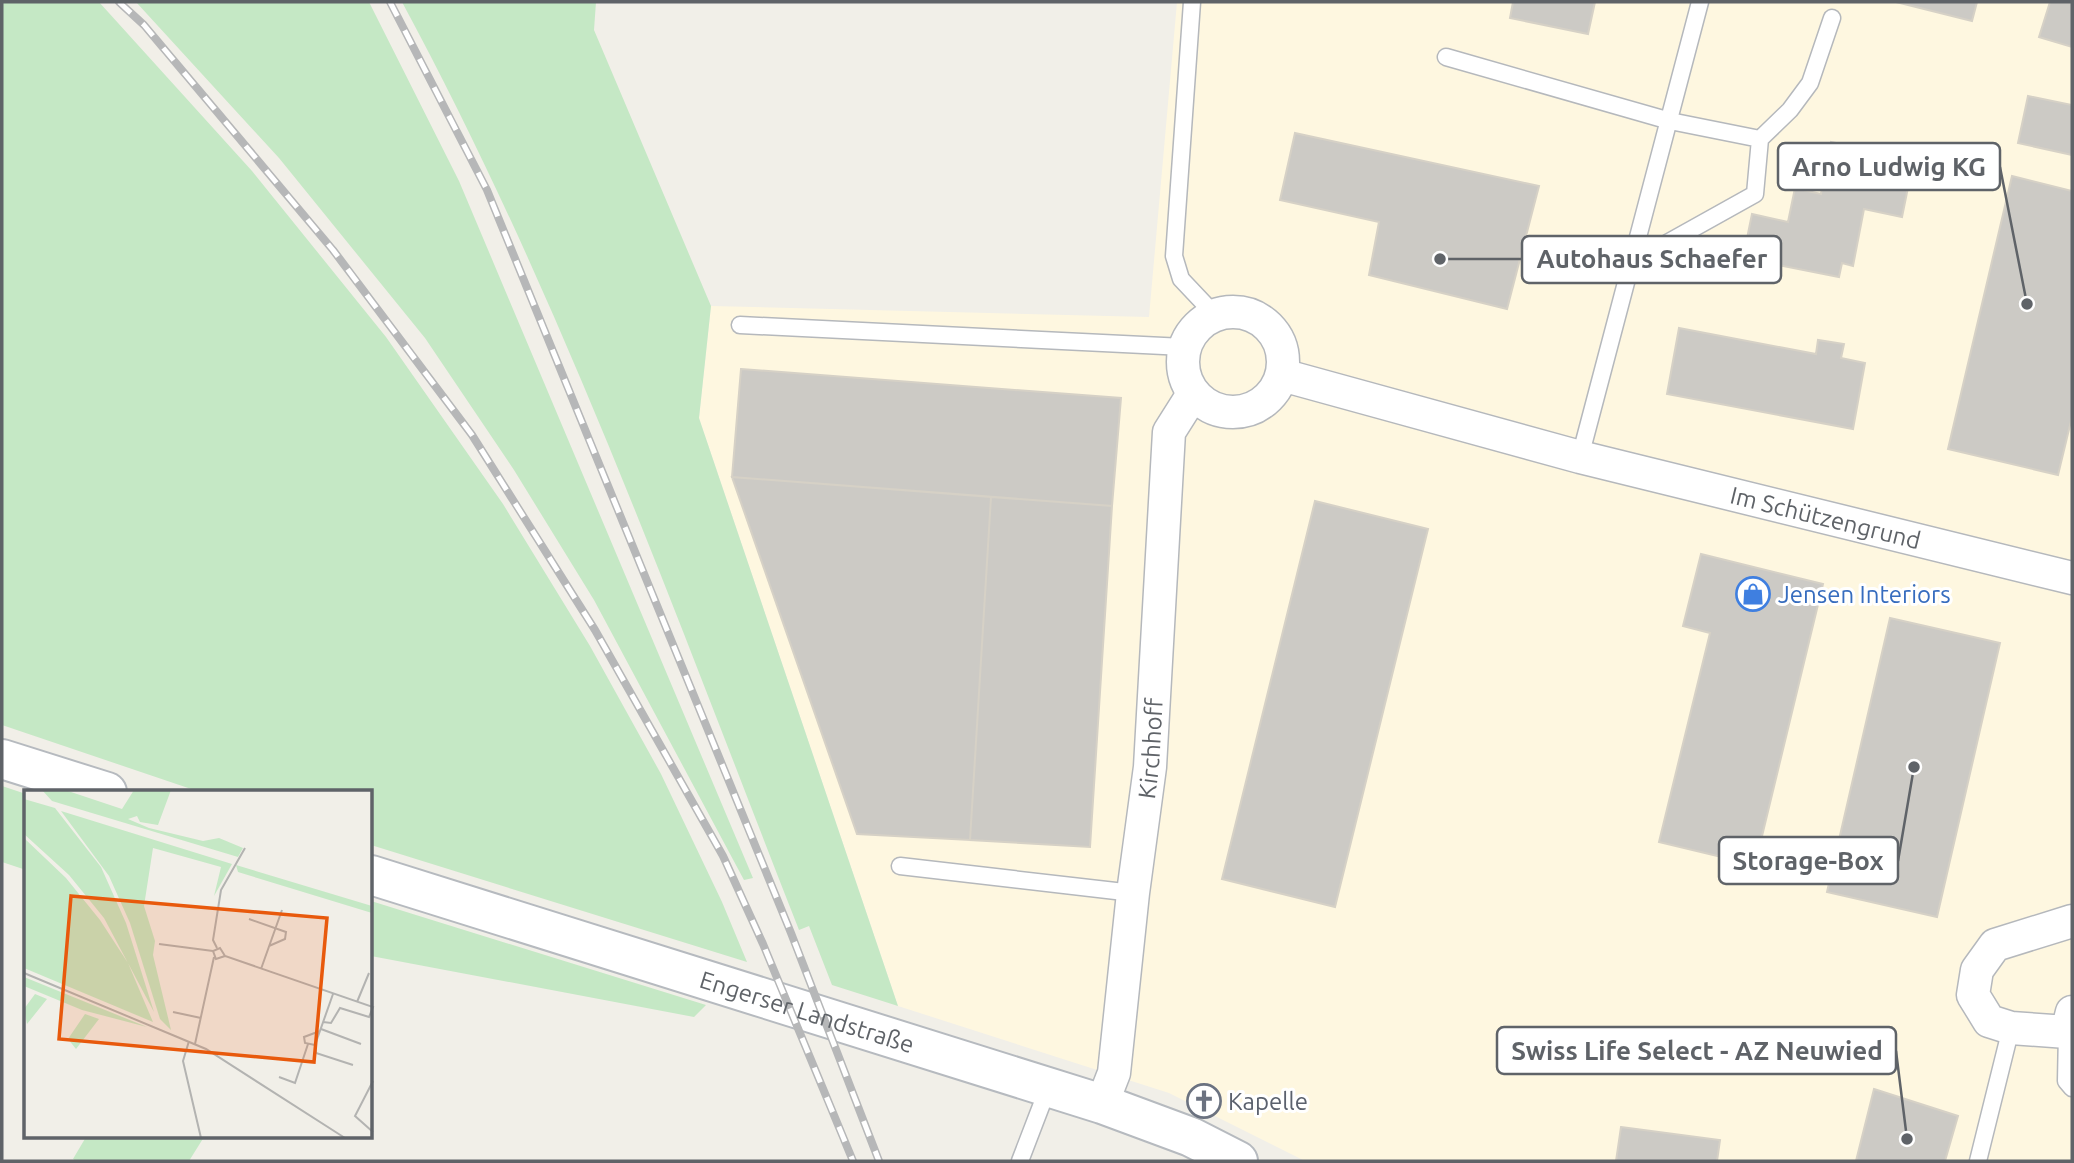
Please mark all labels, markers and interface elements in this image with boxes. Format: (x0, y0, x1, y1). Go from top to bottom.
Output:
callout: Arno Ludwig KG (1778, 143, 2000, 190)
text: Arno Ludwig KG (1792, 152, 1986, 181)
callout: Autohaus Schaefer (1522, 236, 1781, 283)
text: Autohaus Schaefer (1537, 244, 1768, 273)
street label: Im Schützengrund (1728, 481, 1924, 554)
shop icon: Jensen Interiors (1734, 575, 1772, 613)
place label: Jensen Interiors (1778, 581, 1951, 608)
street label: Kirchhoff (1132, 697, 1167, 800)
inset map (24, 790, 373, 1138)
callout: Storage-Box (1719, 837, 1898, 884)
text: Storage-Box (1732, 846, 1884, 875)
street label: Engerser Landstraße (697, 965, 918, 1058)
callout: Swiss Life Select - AZ Neuwied (1497, 1027, 1896, 1074)
text: Swiss Life Select - AZ Neuwied (1511, 1036, 1883, 1065)
church icon: Kapelle (1185, 1082, 1223, 1120)
place label: Kapelle (1228, 1088, 1308, 1115)

